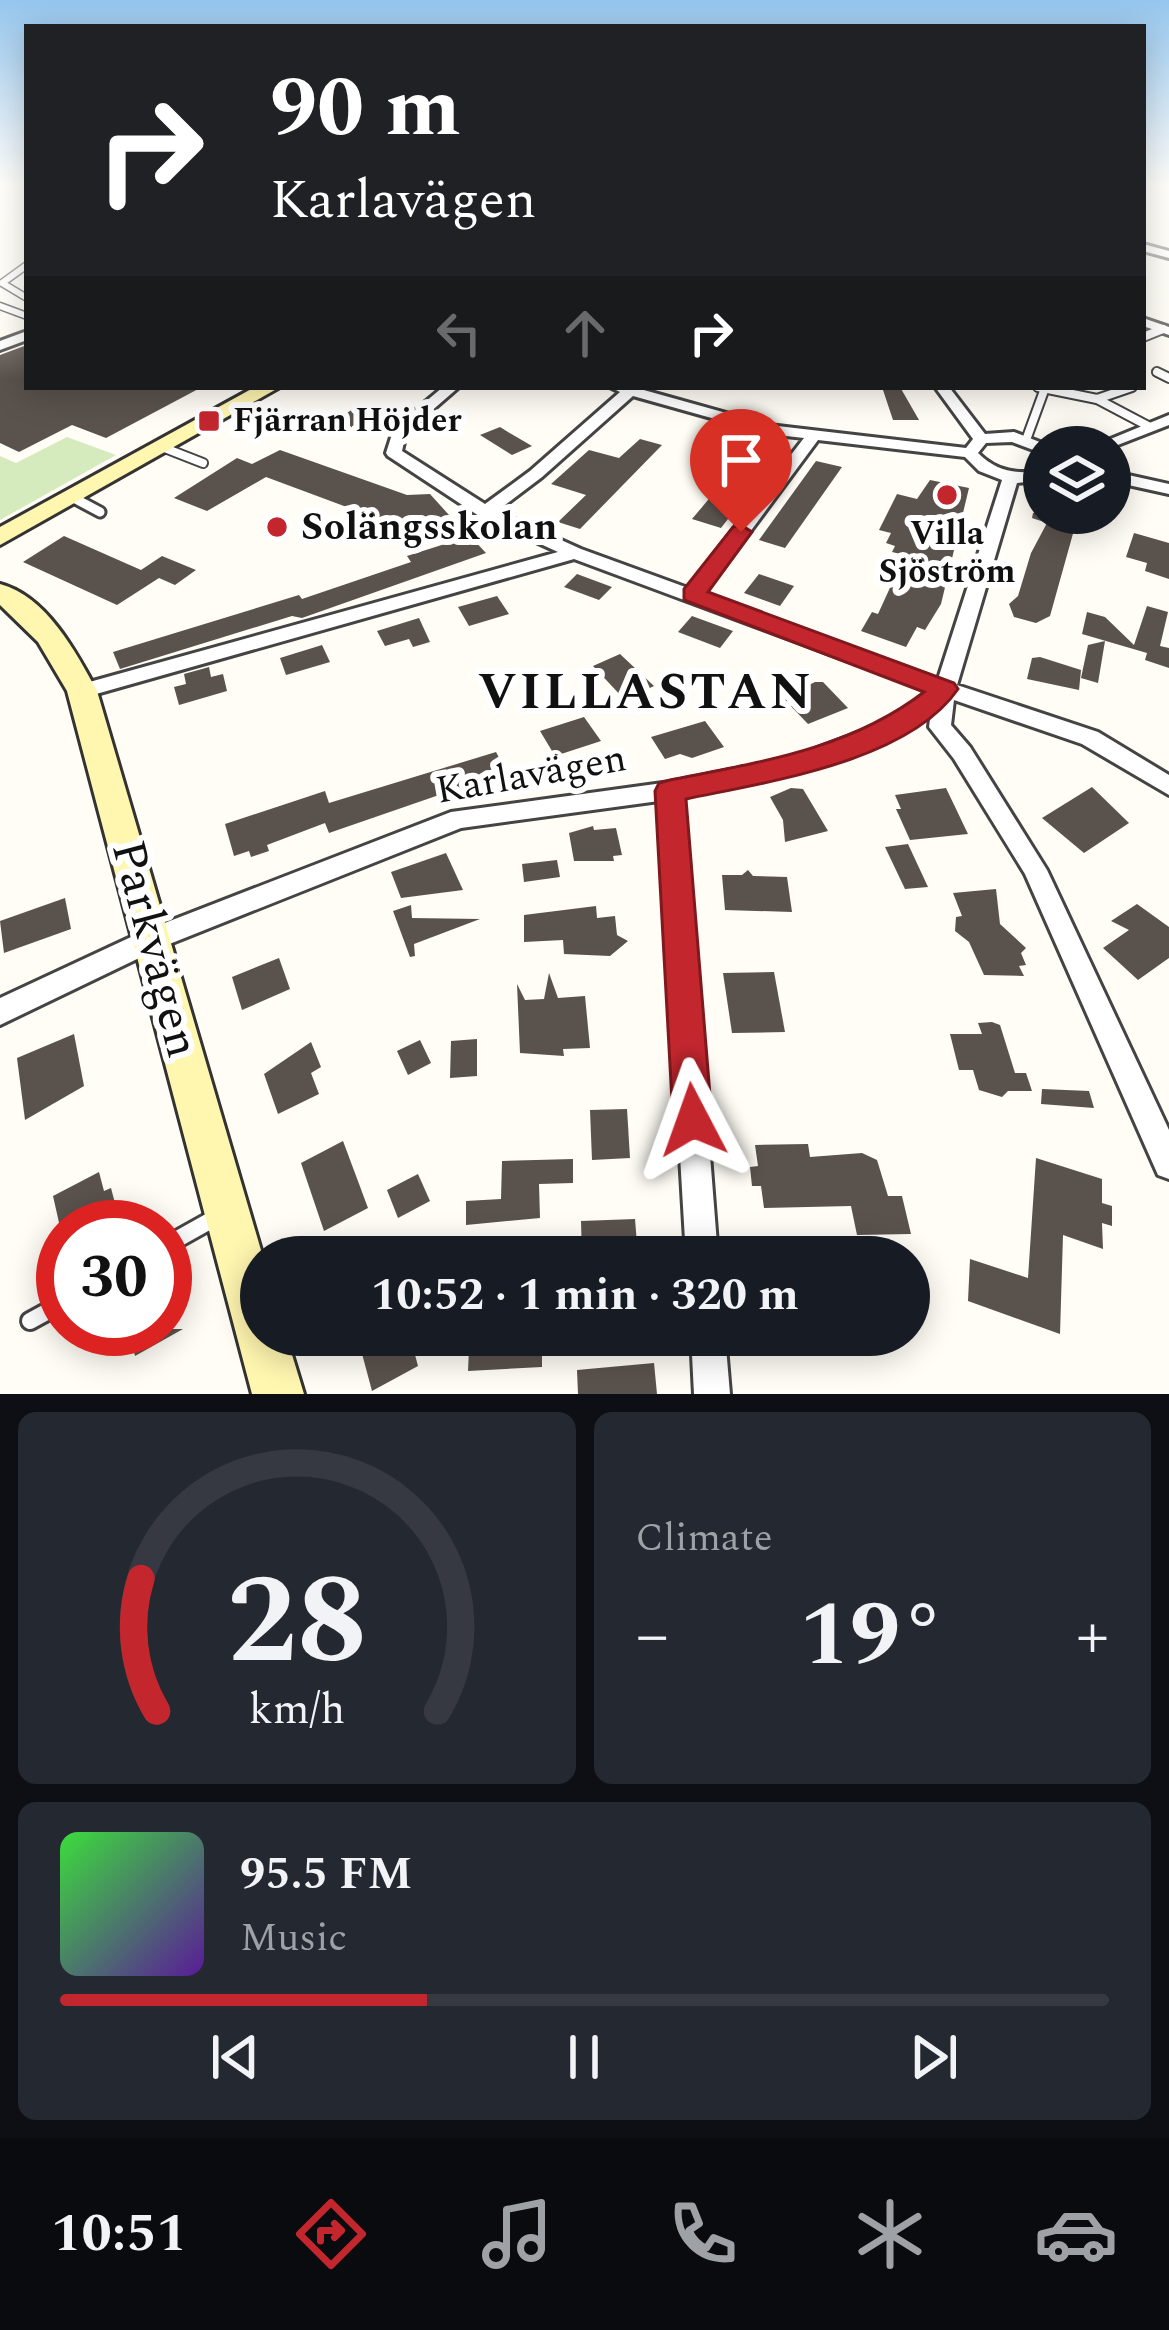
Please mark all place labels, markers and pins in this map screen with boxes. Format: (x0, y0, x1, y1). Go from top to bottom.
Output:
place label: Fjärran Höjder (233, 396, 461, 446)
marker: Fjärran Höjder (196, 408, 222, 434)
pin (690, 409, 792, 532)
marker: Villa Sjöström (934, 482, 960, 508)
place label: Solängsskolan (301, 498, 558, 557)
place label: Villa Sjöström (879, 509, 1016, 597)
marker: Solängsskolan (264, 514, 290, 540)

